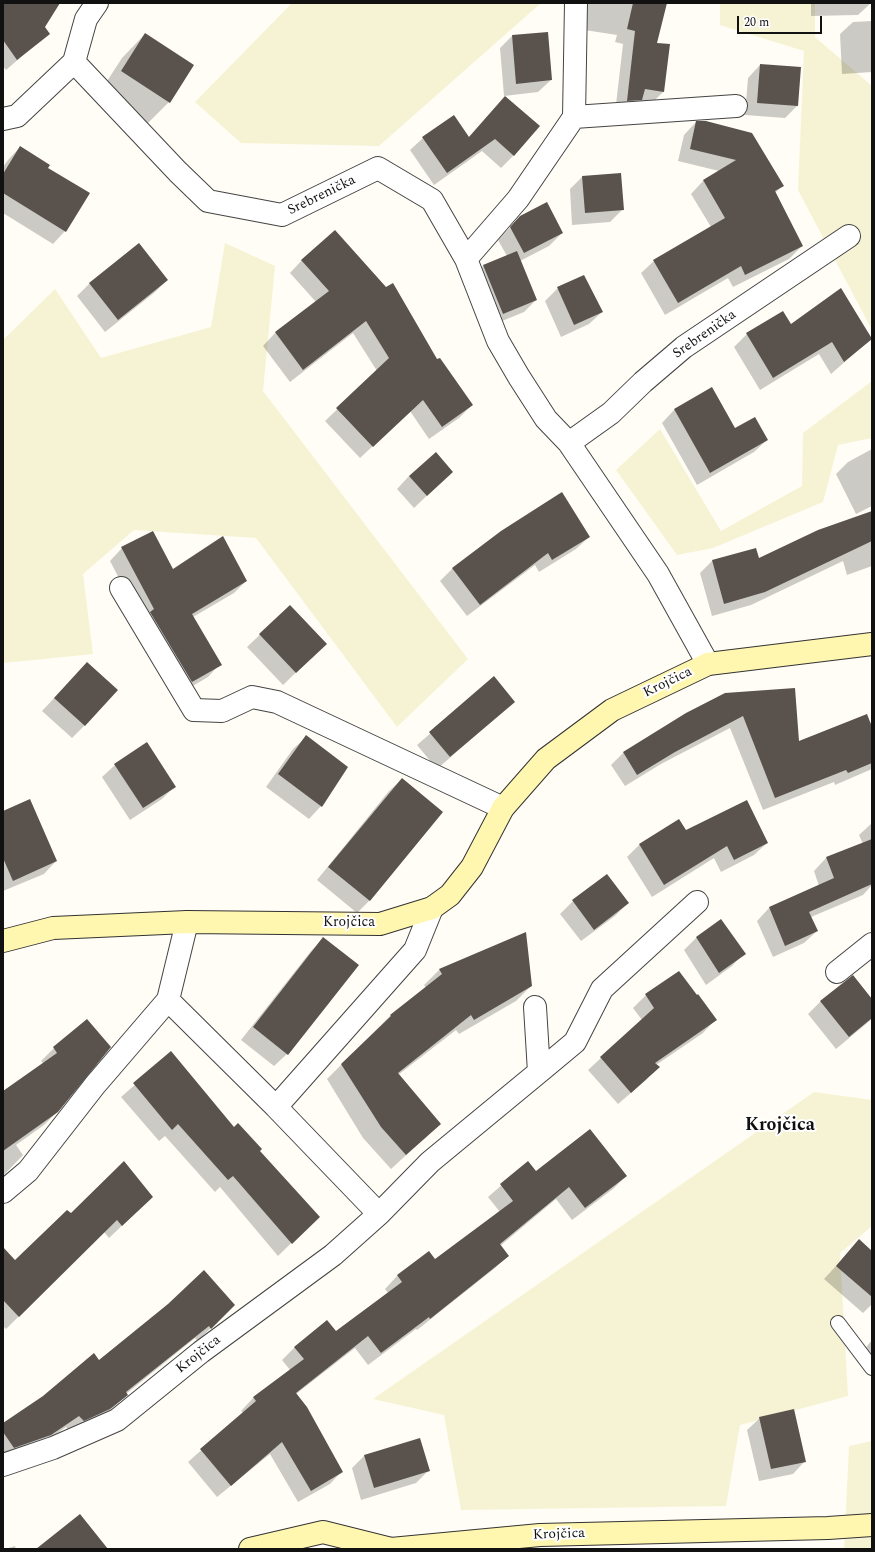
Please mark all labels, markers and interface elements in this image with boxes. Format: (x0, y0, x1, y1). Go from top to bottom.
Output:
scale bar (739, 8, 824, 34)
text: 20 m (744, 13, 769, 32)
street label: Srebrenička (285, 172, 359, 220)
street label: Srebrenička (670, 307, 740, 363)
street label: Krojčica (641, 664, 695, 702)
street label: Krojčica (323, 915, 375, 931)
district label: Krojčica (745, 1115, 815, 1137)
street label: Krojčica (173, 1332, 225, 1378)
street label: Krojčica (533, 1526, 585, 1544)

